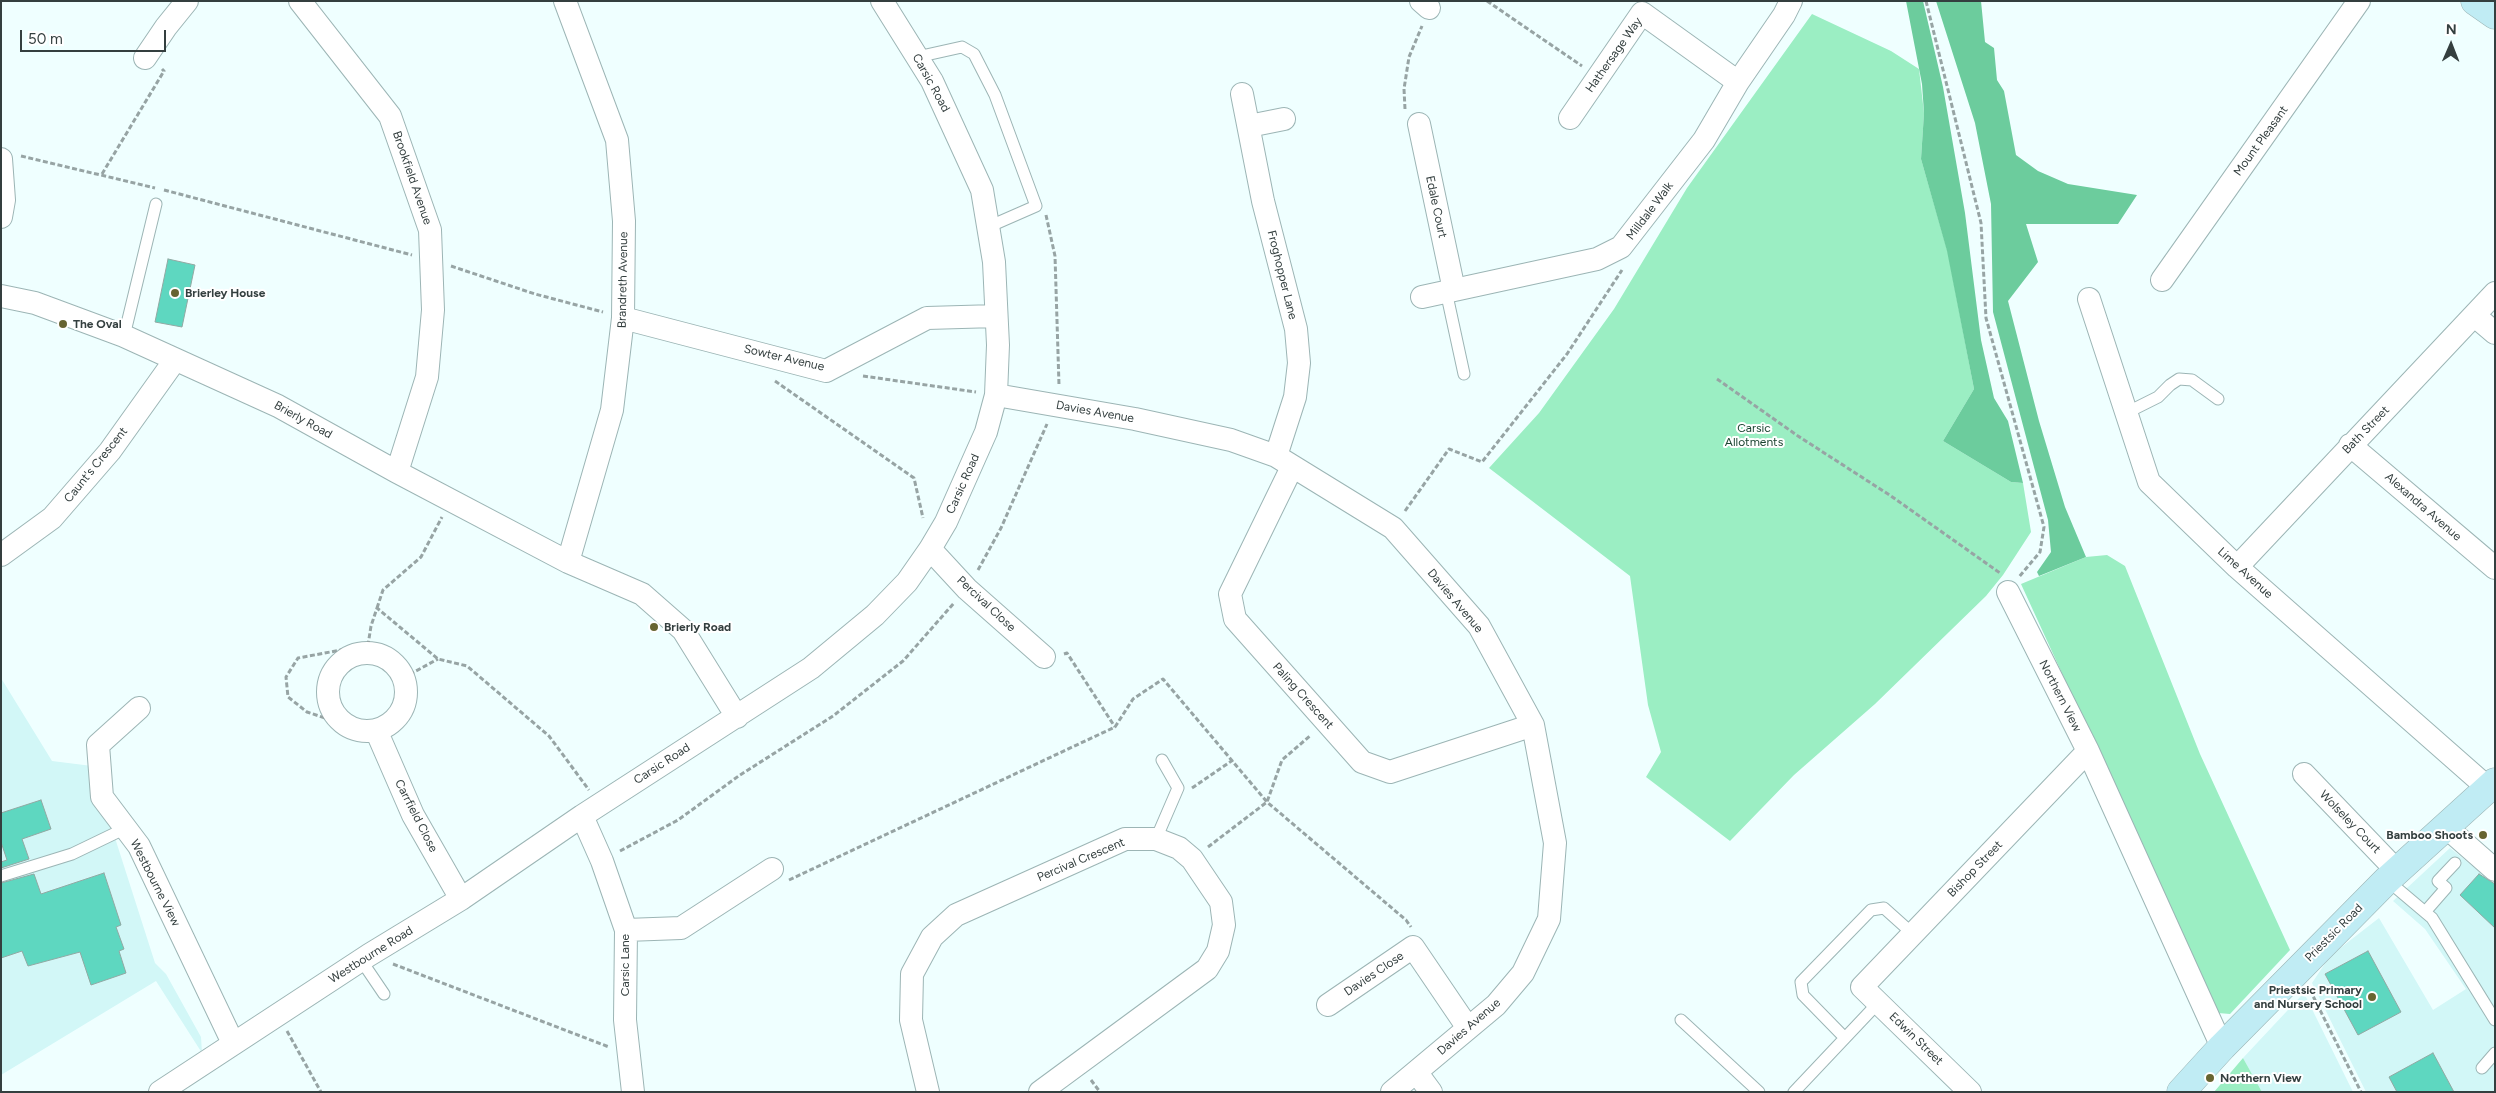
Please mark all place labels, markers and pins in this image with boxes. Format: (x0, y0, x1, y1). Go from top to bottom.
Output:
place label: Brierley House (185, 286, 265, 300)
marker: Brierley House (169, 287, 181, 299)
place label: The Oval (73, 317, 122, 331)
marker: The Oval (57, 318, 69, 330)
place label: Brierly Road (664, 620, 731, 634)
marker: Brierly Road (648, 621, 660, 633)
place label: Bamboo Shoots (2386, 828, 2473, 842)
marker: Bamboo Shoots (2477, 829, 2489, 841)
place label: Priestsic Primary and Nursery School (2254, 983, 2362, 1011)
marker: Priestsic Primary and Nursery School (2366, 991, 2378, 1003)
place label: Northern View (2220, 1071, 2302, 1085)
marker: Northern View (2204, 1072, 2216, 1084)

